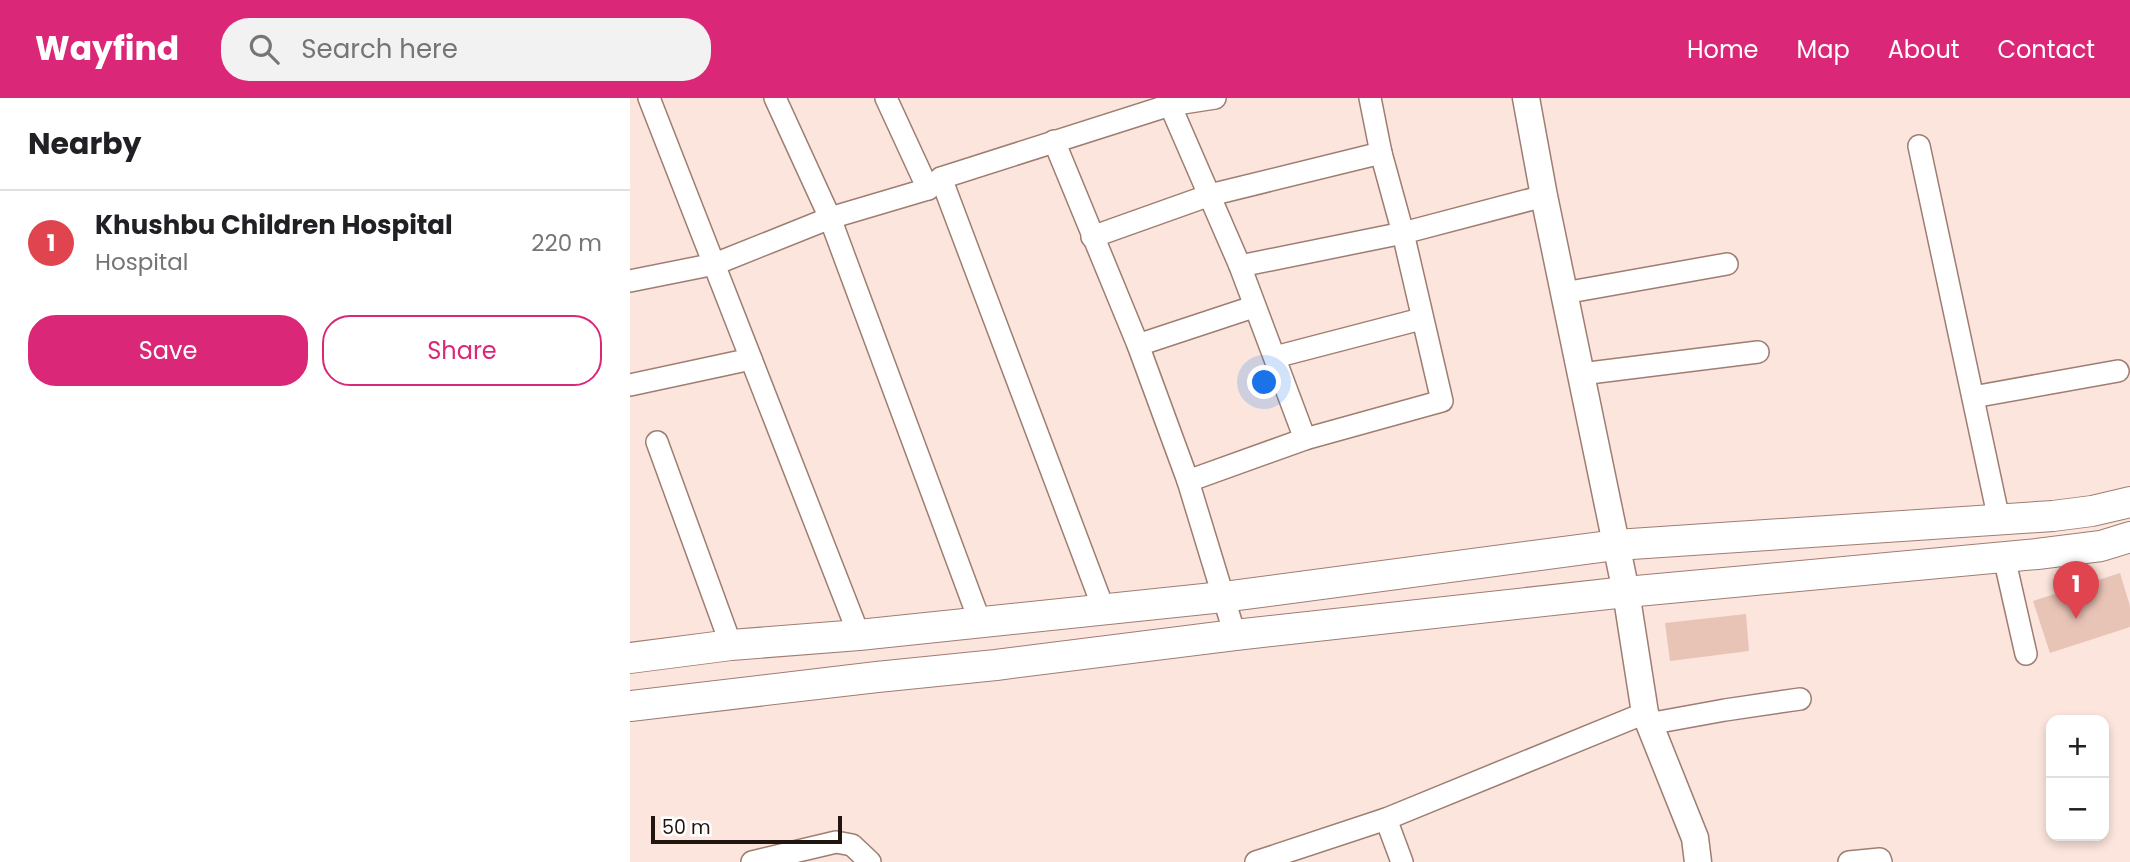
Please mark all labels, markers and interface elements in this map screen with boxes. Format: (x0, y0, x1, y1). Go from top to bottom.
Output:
search box (221, 18, 711, 81)
text: Wayfind (35, 25, 179, 72)
icon: search (245, 30, 283, 68)
text: Search here (301, 31, 458, 67)
text: Home (1687, 33, 1759, 66)
text: Map (1797, 33, 1850, 66)
text: About (1888, 33, 1959, 66)
text: Contact (1997, 33, 2095, 66)
text: Nearby (28, 122, 142, 165)
text: Khushbu Children Hospital (95, 207, 453, 243)
text: 1 (47, 227, 55, 259)
text: 220 m (531, 227, 602, 259)
text: Hospital (95, 246, 188, 278)
button: Save (28, 315, 308, 386)
button: Share (322, 315, 602, 386)
your location (1247, 365, 1281, 399)
pin: 1 (2053, 561, 2099, 619)
map controls (2046, 715, 2109, 841)
button: + (2046, 715, 2109, 778)
button: − (2046, 778, 2109, 841)
scale bar (651, 813, 842, 845)
text: 50 m (662, 814, 711, 841)

